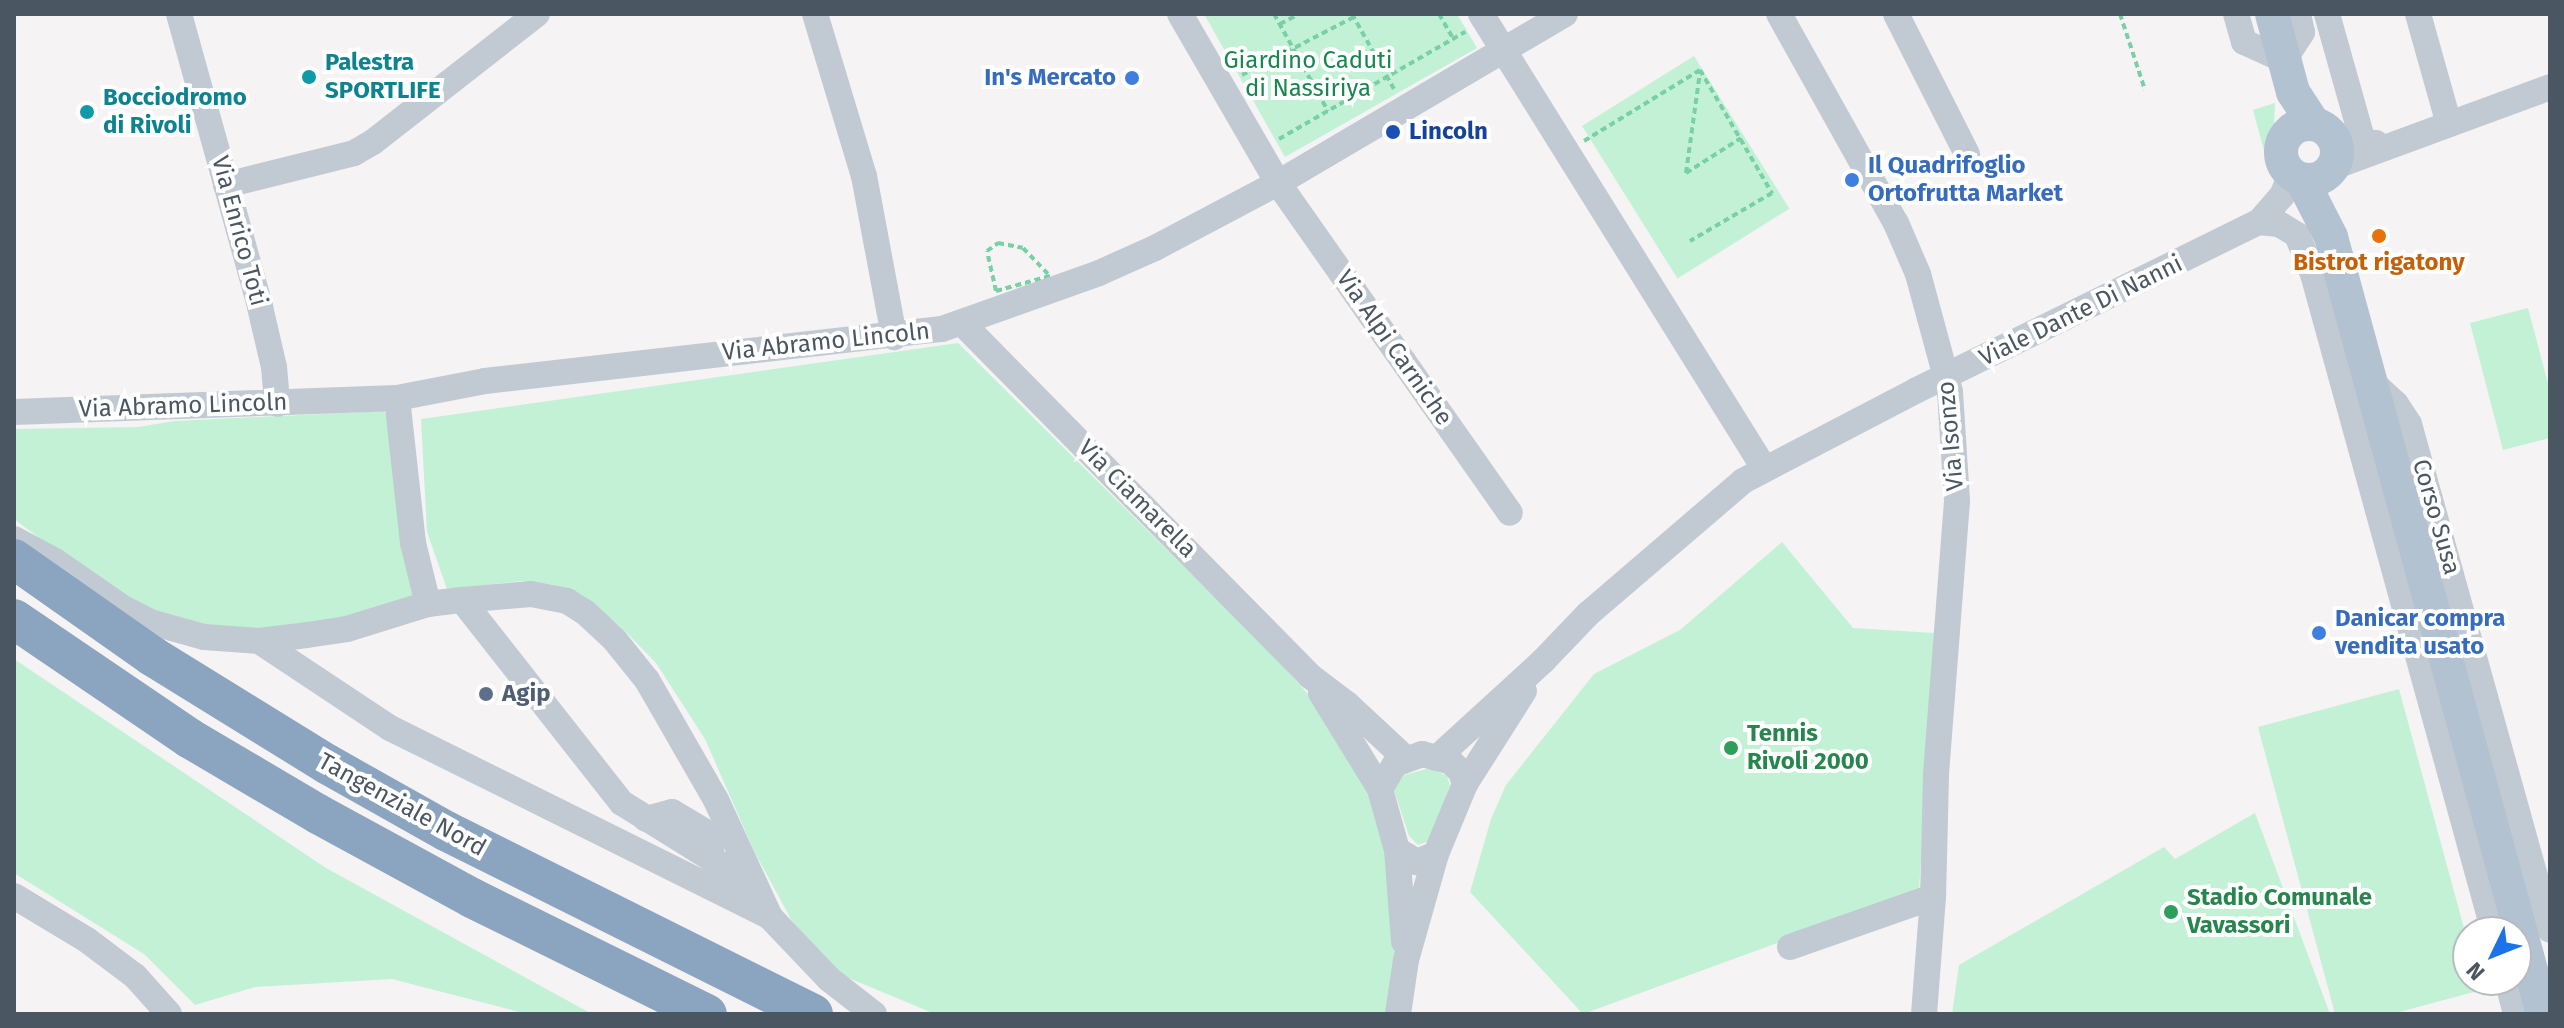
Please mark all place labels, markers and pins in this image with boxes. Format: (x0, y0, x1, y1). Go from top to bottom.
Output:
place label: Palestra SPORTLIFE (325, 49, 441, 105)
place label: In's Mercato (984, 64, 1116, 92)
marker: Palestra SPORTLIFE (300, 68, 318, 86)
marker: In's Mercato (1123, 69, 1141, 87)
place label: Bocciodromo di Rivoli (103, 84, 247, 140)
marker: Bocciodromo di Rivoli (78, 103, 96, 121)
place label: Lincoln (1409, 118, 1488, 146)
marker: Lincoln (1384, 123, 1402, 141)
place label: Il Quadrifoglio Ortofrutta Market (1868, 152, 2063, 208)
marker: Il Quadrifoglio Ortofrutta Market (1843, 171, 1861, 189)
marker: Bistrot rigatony (2370, 227, 2388, 245)
place label: Bistrot rigatony (2293, 249, 2465, 277)
place label: Danicar compra vendita usato (2335, 605, 2505, 661)
marker: Danicar compra vendita usato (2310, 624, 2328, 642)
place label: Agip (502, 680, 550, 708)
marker: Agip (477, 685, 495, 703)
place label: Tennis Rivoli 2000 (1747, 720, 1869, 776)
marker: Tennis Rivoli 2000 (1722, 739, 1740, 757)
place label: Stadio Comunale Vavassori (2187, 884, 2372, 940)
marker: Stadio Comunale Vavassori (2162, 903, 2180, 921)

